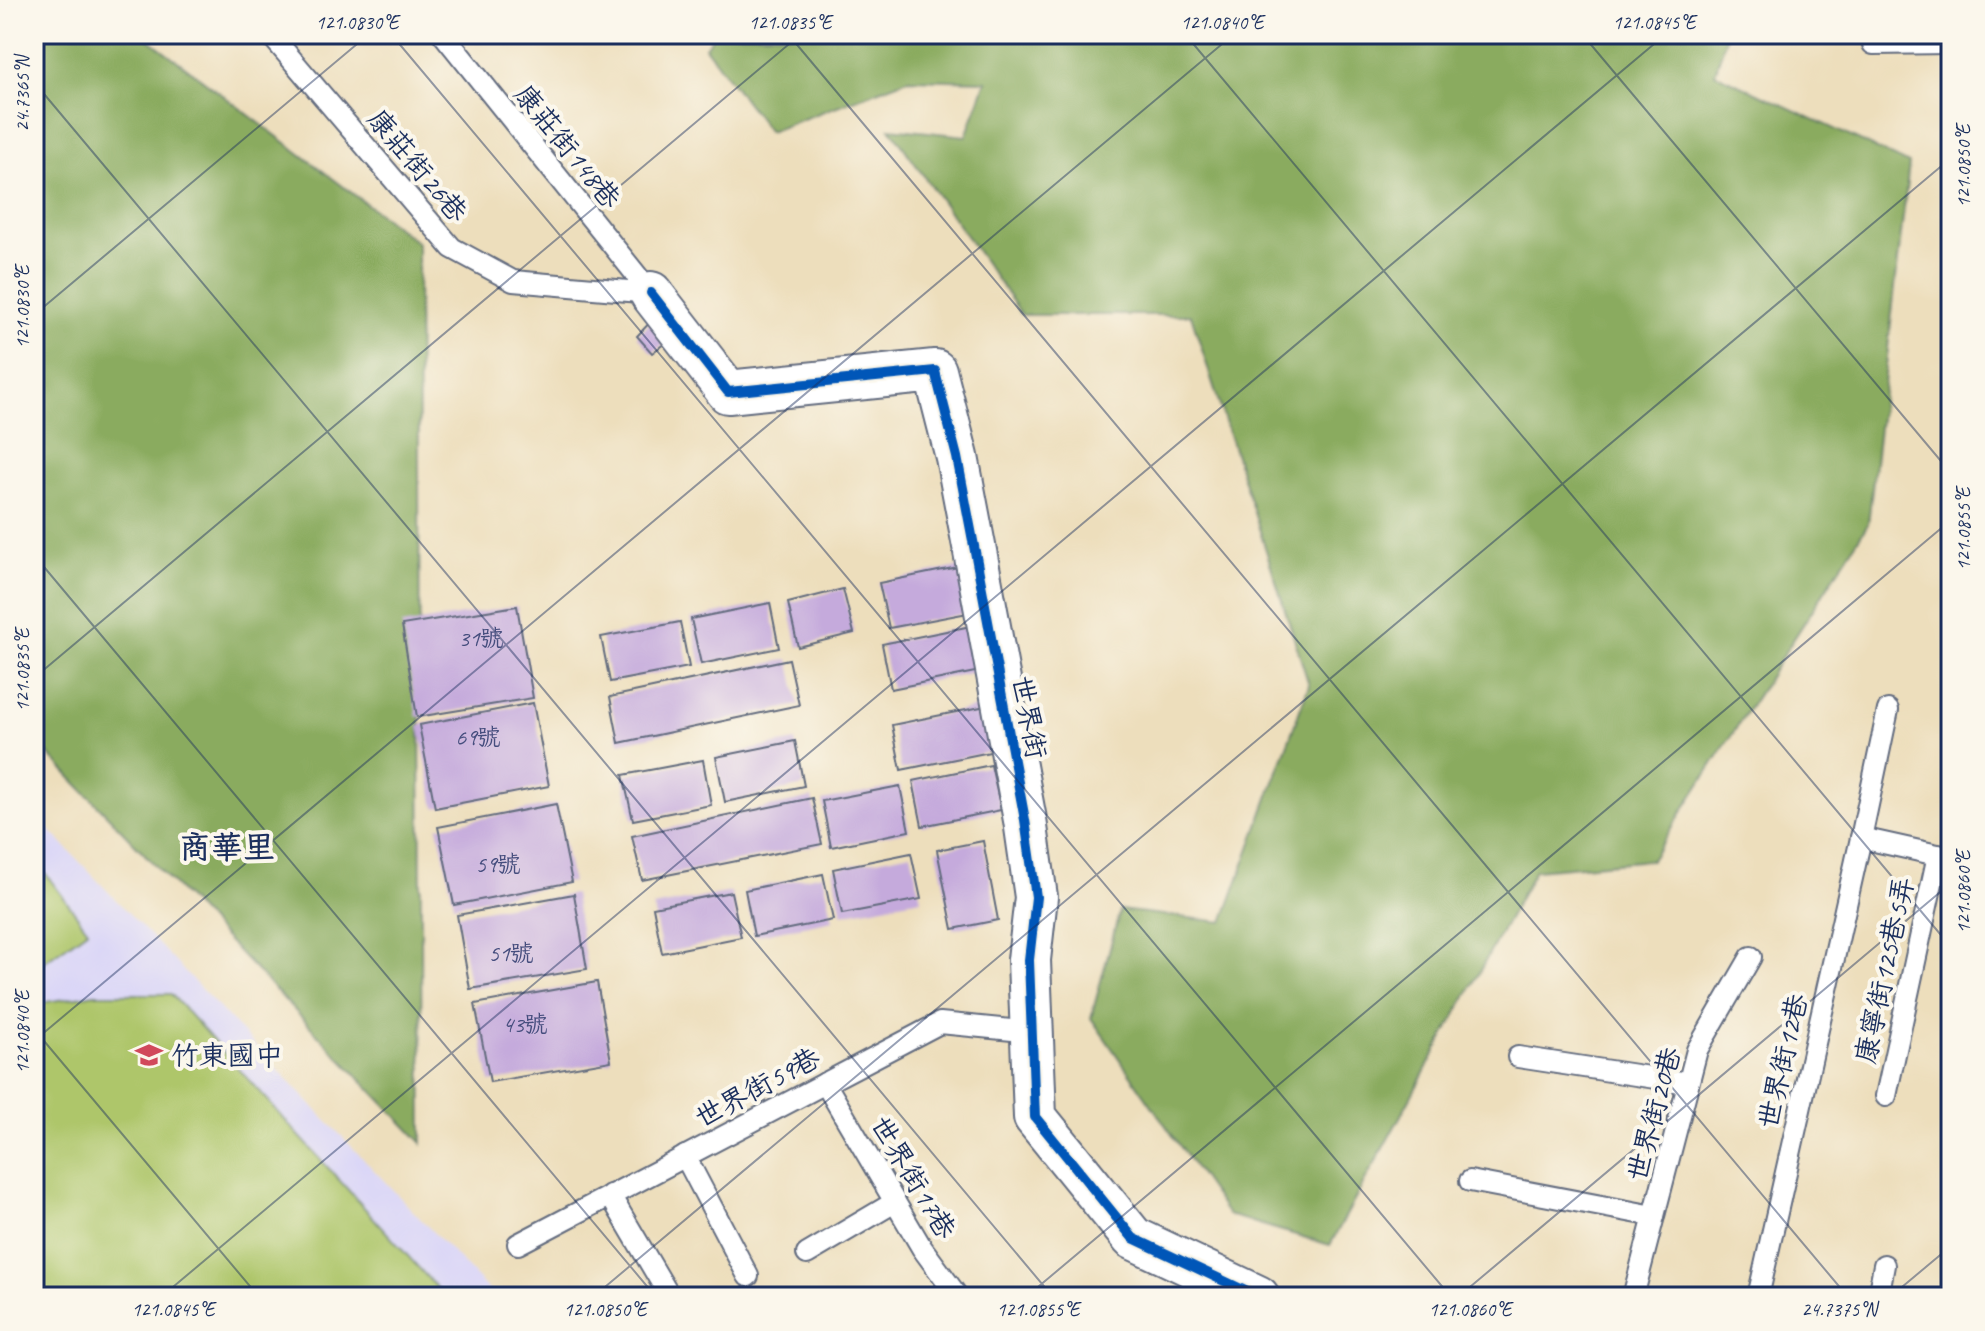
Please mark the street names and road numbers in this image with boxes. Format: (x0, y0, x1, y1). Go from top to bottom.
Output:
street label: 康莊街148巷 (507, 77, 629, 216)
street label: 康莊街26巷 (360, 102, 476, 230)
street label: 世界街 (1004, 673, 1055, 762)
street label: 康寧街125巷5弄 (1848, 873, 1921, 1067)
street label: 世界街12巷 (1750, 989, 1815, 1132)
street label: 世界街59巷 (688, 1039, 827, 1135)
street label: 世界街20巷 (1619, 1042, 1688, 1185)
street label: 世界街17巷 (863, 1109, 964, 1246)

